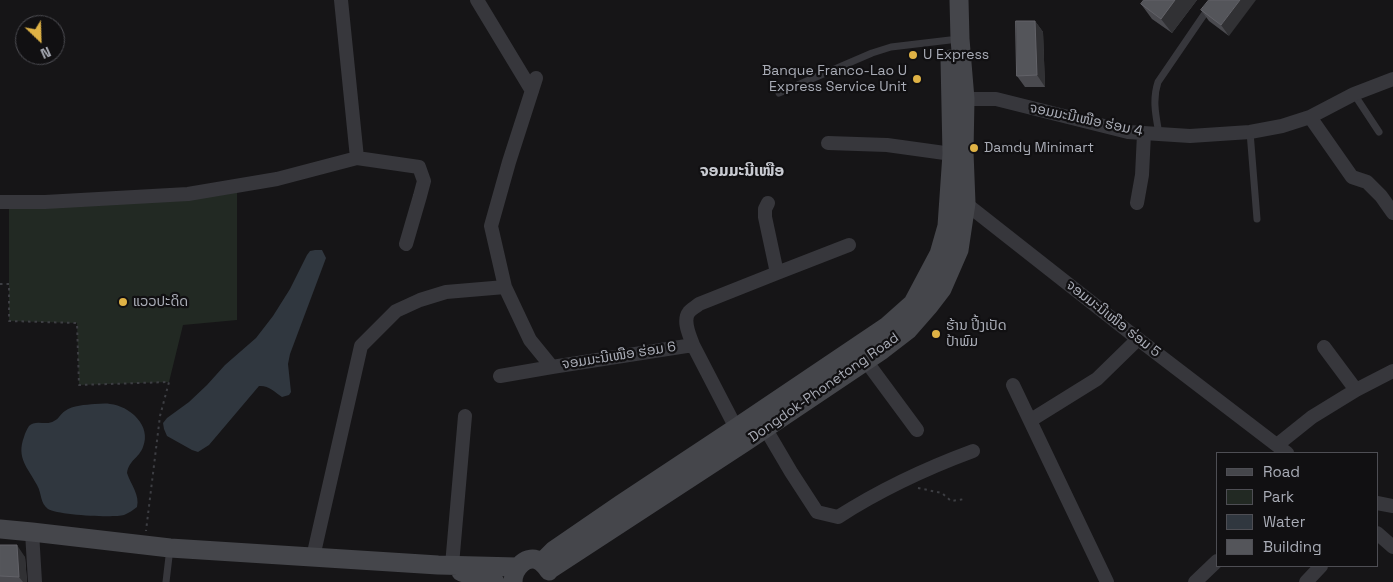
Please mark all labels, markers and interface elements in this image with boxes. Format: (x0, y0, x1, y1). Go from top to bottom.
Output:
north arrow (15, 15, 65, 65)
text: N (38, 43, 54, 63)
place label: U Express (923, 47, 989, 63)
marker: U Express (907, 49, 919, 61)
place label: Banque Franco-Lao U Express Service Unit (762, 63, 907, 95)
marker: Banque Franco-Lao U Express Service Unit (911, 73, 923, 85)
street label: ຈອມມະນີເໜືອ ຮ່ອມ 4 (1028, 100, 1144, 140)
place label: Damdy Minimart (984, 140, 1094, 156)
marker: Damdy Minimart (968, 142, 980, 154)
district label: ຈອມມະນີເໜືອ (700, 162, 784, 182)
street label: ຈອມມະນີເໜືອ ຮ່ອມ 5 (1062, 277, 1164, 361)
place label: ແວວປະດິດ (133, 294, 188, 310)
marker: ແວວປະດິດ (117, 296, 129, 308)
place label: ຮ້ານ ປີ້ງເປັດ ປ້າພົມ (946, 318, 1007, 351)
marker: ຮ້ານ ປີ້ງເປັດ ປ້າພົມ (930, 328, 942, 340)
street label: Dongdok-Phonetong Road (746, 330, 902, 446)
street label: ຈອມມະນີເໜືອ ຮ່ອມ 6 (561, 339, 677, 373)
legend (1216, 452, 1378, 567)
text: Road (1263, 462, 1300, 481)
text: Park (1263, 487, 1294, 506)
text: Water (1263, 512, 1305, 531)
text: Building (1263, 537, 1322, 556)

